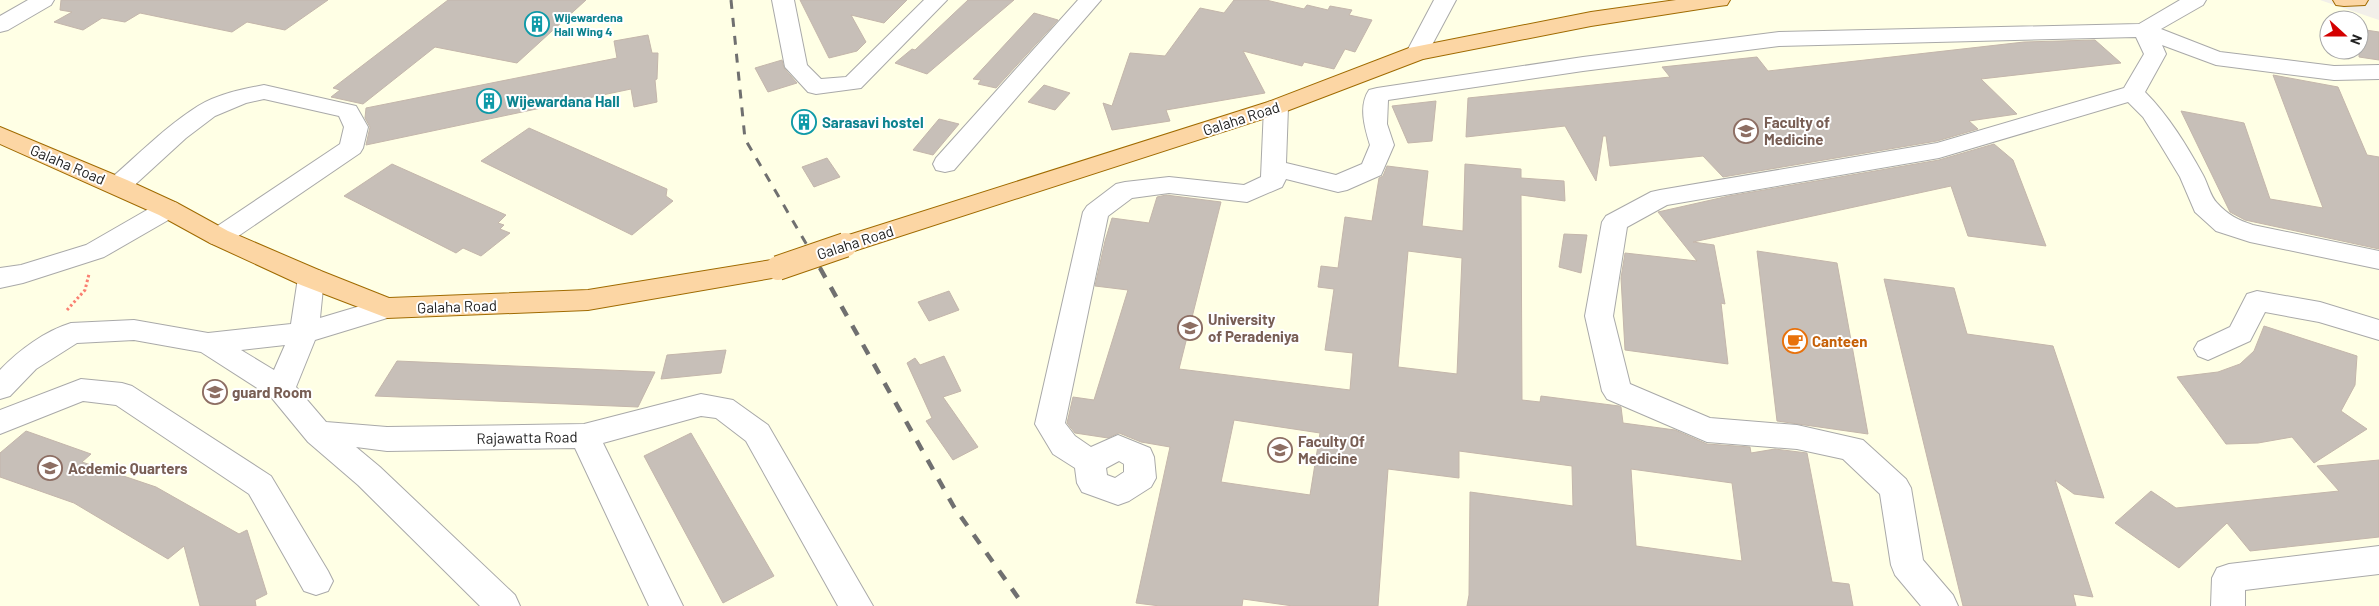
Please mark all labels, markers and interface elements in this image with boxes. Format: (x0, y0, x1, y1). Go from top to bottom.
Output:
place label: Wijewardena Hall Wing 4 (554, 10, 623, 38)
north arrow (2319, 10, 2369, 60)
building icon: Wijewardena Hall Wing 4 (524, 11, 550, 37)
text: N (2347, 32, 2366, 47)
building icon: Wijewardana Hall (476, 88, 502, 114)
place label: Wijewardana Hall (506, 92, 620, 110)
street label: Galaha Road (1200, 97, 1282, 139)
building icon: Sarasavi hostel (791, 109, 817, 135)
place label: Sarasavi hostel (822, 113, 924, 131)
place label: Faculty of Medicine (1764, 113, 1830, 148)
school or university icon: Faculty of Medicine (1733, 118, 1759, 144)
street label: Galaha Road (28, 140, 108, 188)
street label: Galaha Road (814, 221, 896, 263)
street label: Galaha Road (417, 296, 497, 316)
place label: University of Peradeniya (1208, 310, 1299, 345)
school or university icon: University of Peradeniya (1177, 315, 1203, 341)
cafe icon: Canteen (1782, 328, 1808, 354)
place label: Canteen (1812, 332, 1867, 350)
school or university icon: guard Room (202, 379, 228, 405)
place label: guard Room (232, 383, 312, 401)
street label: Rajawatta Road (476, 427, 578, 447)
place label: Faculty Of Medicine (1298, 432, 1365, 467)
school or university icon: Faculty Of Medicine (1267, 437, 1293, 463)
school or university icon: Acdemic Quarters (37, 455, 63, 481)
place label: Acdemic Quarters (68, 459, 188, 477)

